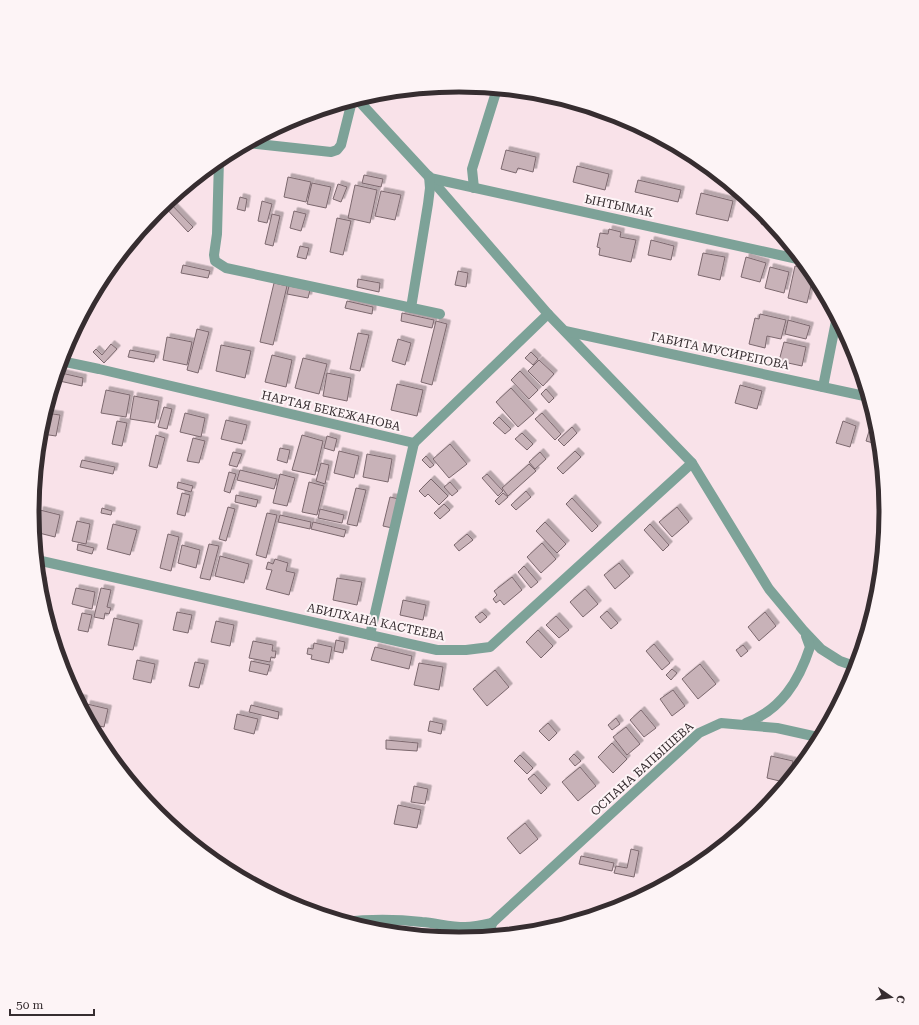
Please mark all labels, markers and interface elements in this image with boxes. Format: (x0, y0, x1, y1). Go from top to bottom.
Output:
street label: ЫНТЫМАК (583, 192, 655, 220)
street label: ГАБИТА МУСИРЕПОВА (650, 329, 791, 373)
street label: НАРТАЯ БЕКЕЖАНОВА (260, 388, 403, 434)
street label: АБИЛХАНА КАСТЕЕВА (306, 601, 447, 644)
street label: ОСПАНА БАПЫШЕВА (588, 719, 697, 819)
north arrow (871, 977, 911, 1017)
scale bar (10, 991, 94, 1017)
text: С (893, 994, 907, 1005)
text: 50 m (16, 998, 43, 1012)

